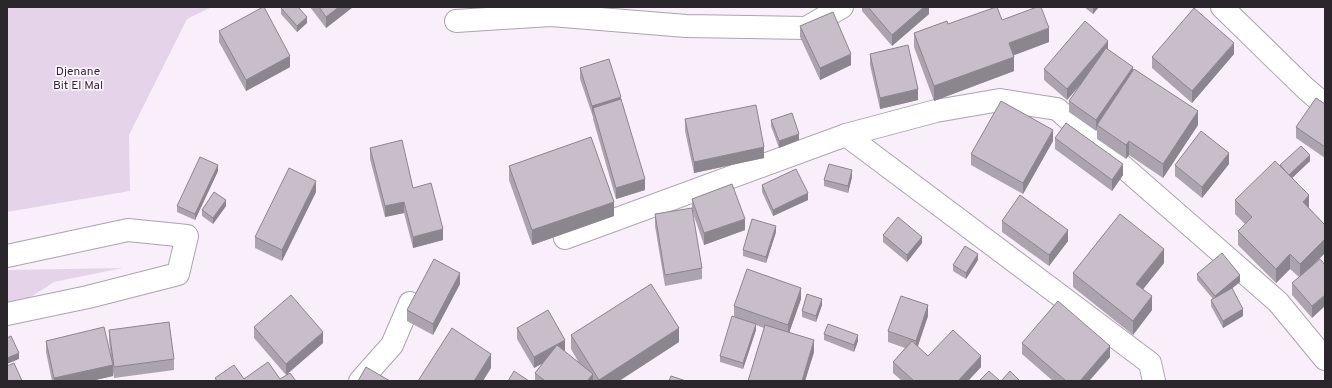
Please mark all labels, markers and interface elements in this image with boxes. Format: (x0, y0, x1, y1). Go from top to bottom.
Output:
park label: Djenane Bit El Mal (53, 64, 103, 94)

